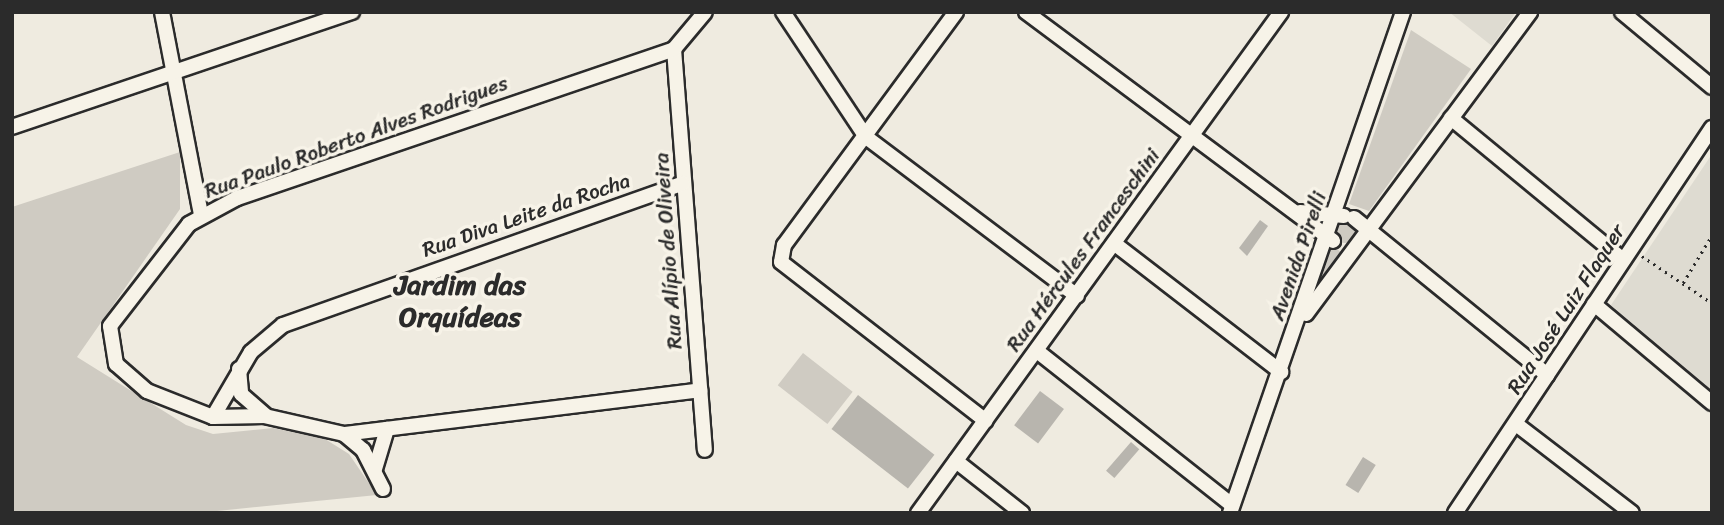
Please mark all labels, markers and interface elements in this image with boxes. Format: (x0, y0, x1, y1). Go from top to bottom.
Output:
street label: Rua Paulo Roberto Alves Rodrigues (201, 70, 511, 204)
street label: Rua Hércules Franceschini (1001, 143, 1165, 357)
street label: Rua Alípio de Oliveira (649, 152, 687, 350)
street label: Rua Diva Leite da Rocha (419, 168, 633, 262)
street label: Avenida Pirelli (1264, 188, 1332, 324)
street label: Rua José Luiz Flaquer (1502, 220, 1630, 398)
district label: Jardim das Orquídeas (394, 268, 526, 334)

